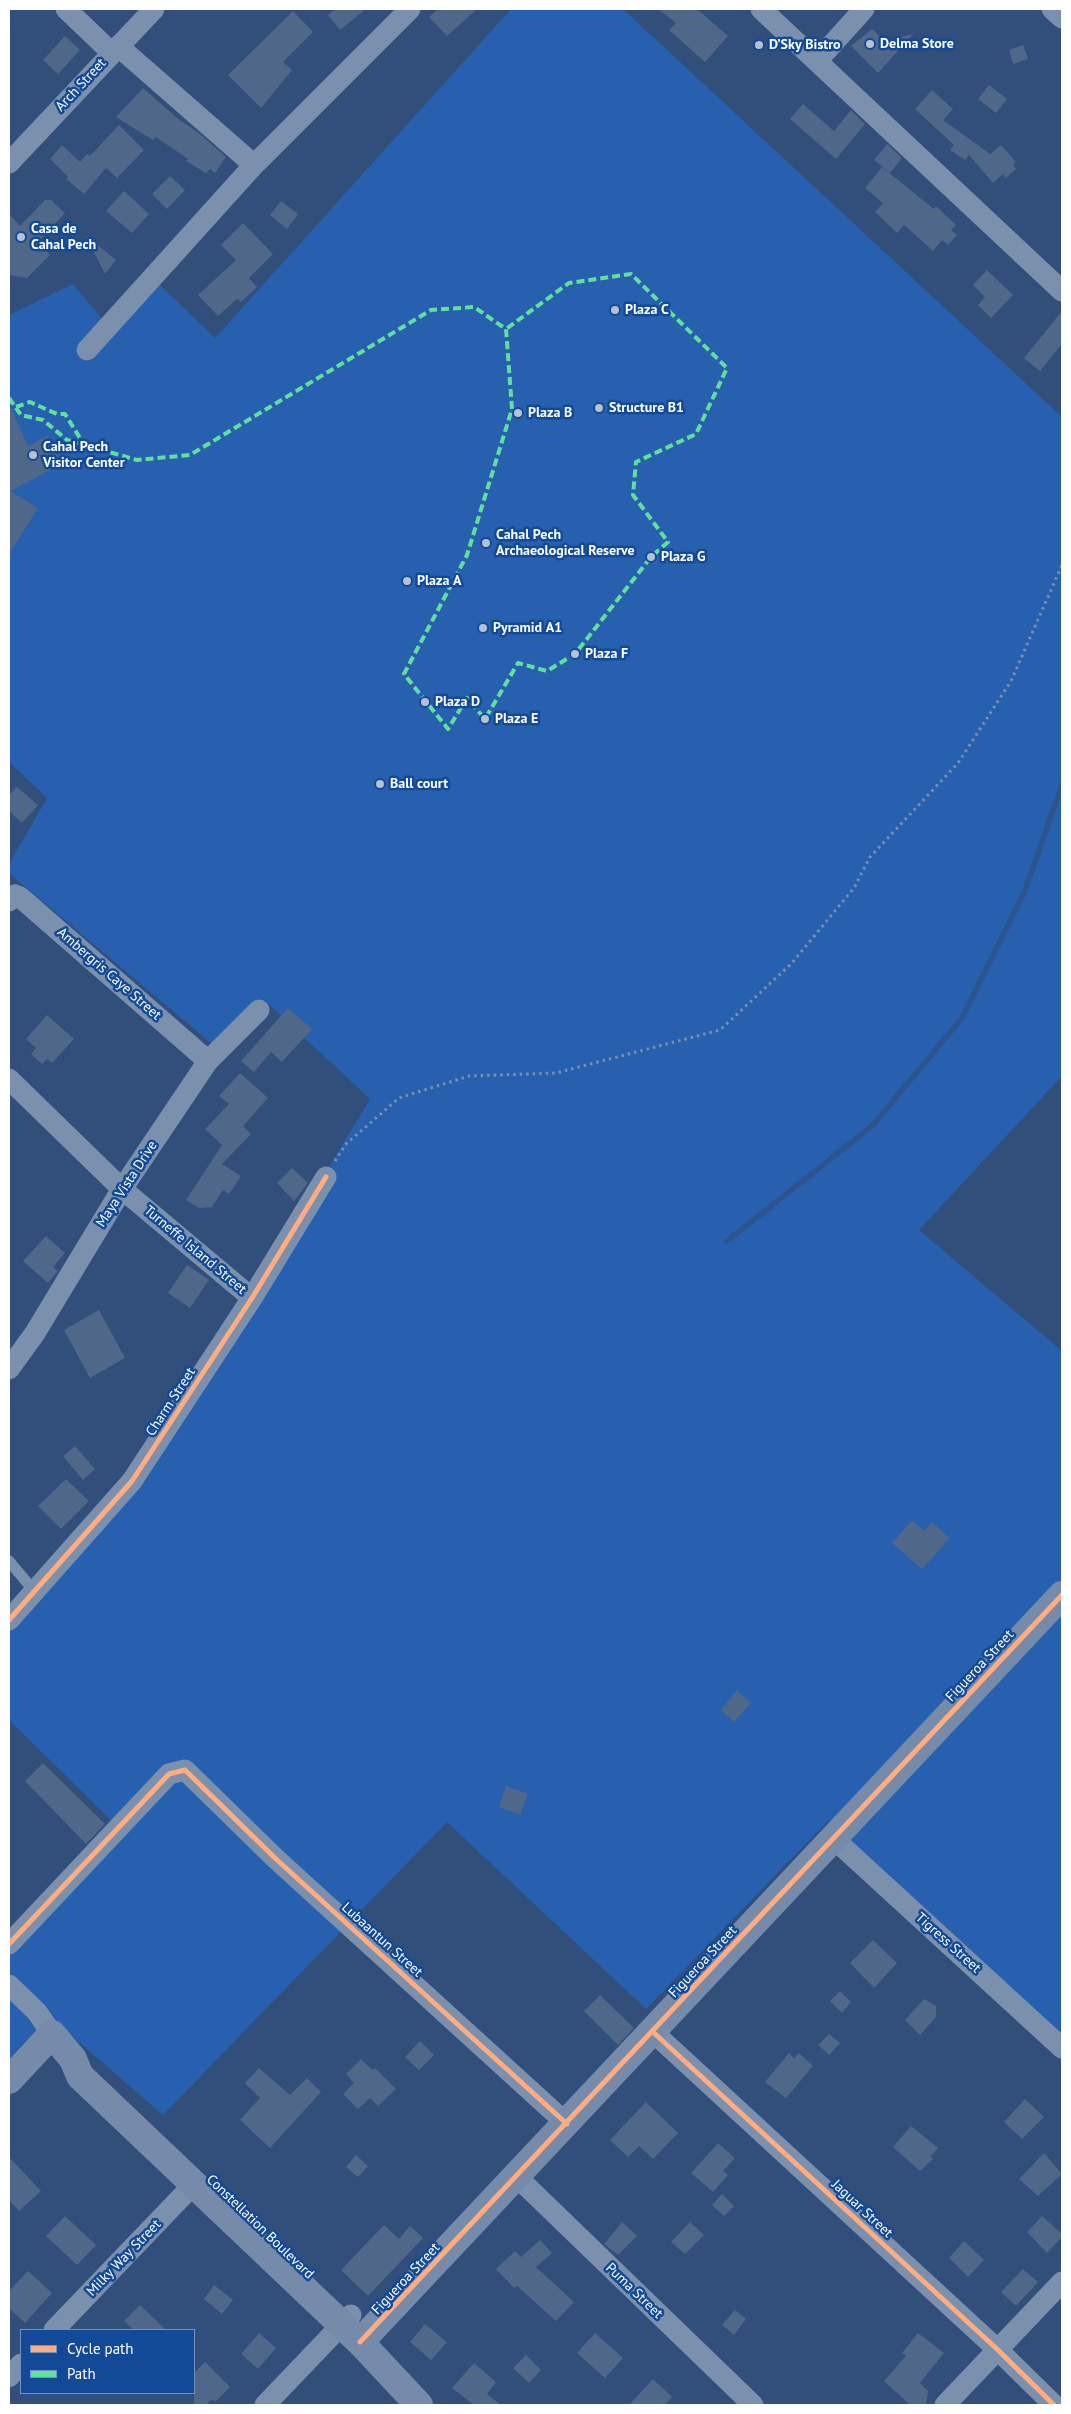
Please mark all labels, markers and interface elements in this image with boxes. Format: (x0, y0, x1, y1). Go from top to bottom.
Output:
place label: Delma Store (880, 36, 954, 52)
place label: D’Sky Bistro (769, 37, 841, 53)
marker: Delma Store (864, 38, 876, 50)
marker: D’Sky Bistro (753, 39, 765, 51)
street label: Arch Street (52, 55, 110, 115)
place label: Casa de Cahal Pech (31, 221, 96, 253)
marker: Casa de Cahal Pech (15, 231, 27, 243)
place label: Plaza C (625, 302, 669, 318)
marker: Plaza C (609, 304, 621, 316)
place label: Structure B1 (609, 400, 684, 416)
marker: Structure B1 (593, 402, 605, 414)
place label: Plaza B (528, 405, 572, 421)
marker: Plaza B (512, 407, 524, 419)
place label: Cahal Pech Visitor Center (43, 439, 125, 472)
marker: Cahal Pech Visitor Center (27, 449, 39, 461)
place label: Cahal Pech Archaeological Reserve (496, 527, 635, 560)
marker: Cahal Pech Archaeological Reserve (480, 537, 492, 549)
place label: Plaza G (661, 549, 705, 565)
marker: Plaza G (645, 551, 657, 563)
place label: Plaza A (417, 573, 461, 589)
marker: Plaza A (401, 575, 413, 587)
place label: Pyramid A1 (493, 620, 562, 636)
marker: Pyramid A1 (477, 622, 489, 634)
place label: Plaza F (585, 646, 628, 662)
marker: Plaza F (569, 648, 581, 660)
place label: Plaza D (435, 694, 480, 710)
marker: Plaza D (419, 696, 431, 708)
place label: Plaza E (495, 711, 538, 727)
marker: Plaza E (479, 713, 491, 725)
place label: Ball court (390, 776, 448, 792)
marker: Ball court (374, 778, 386, 790)
street label: Ambergris Caye Street (54, 924, 164, 1024)
street label: Maya Vista Drive (93, 1138, 161, 1230)
street label: Turneffe Island Street (140, 1202, 250, 1298)
street label: Charm Street (143, 1365, 199, 1439)
street label: Figueroa Street (943, 1627, 1017, 1705)
street label: Lubaantun Street (338, 1899, 426, 1981)
street label: Tigress Street (912, 1909, 984, 1977)
street label: Figueroa Street (666, 1923, 740, 2001)
street label: Constellation Boulevard (203, 2171, 317, 2283)
street label: Jaguar Street (828, 2177, 896, 2241)
street label: Milky Way Street (83, 2216, 165, 2300)
street label: Figueroa Street (369, 2240, 443, 2318)
street label: Puma Street (602, 2260, 666, 2322)
legend (20, 2329, 195, 2394)
text: Cycle path (67, 2339, 133, 2358)
text: Path (67, 2364, 96, 2383)

